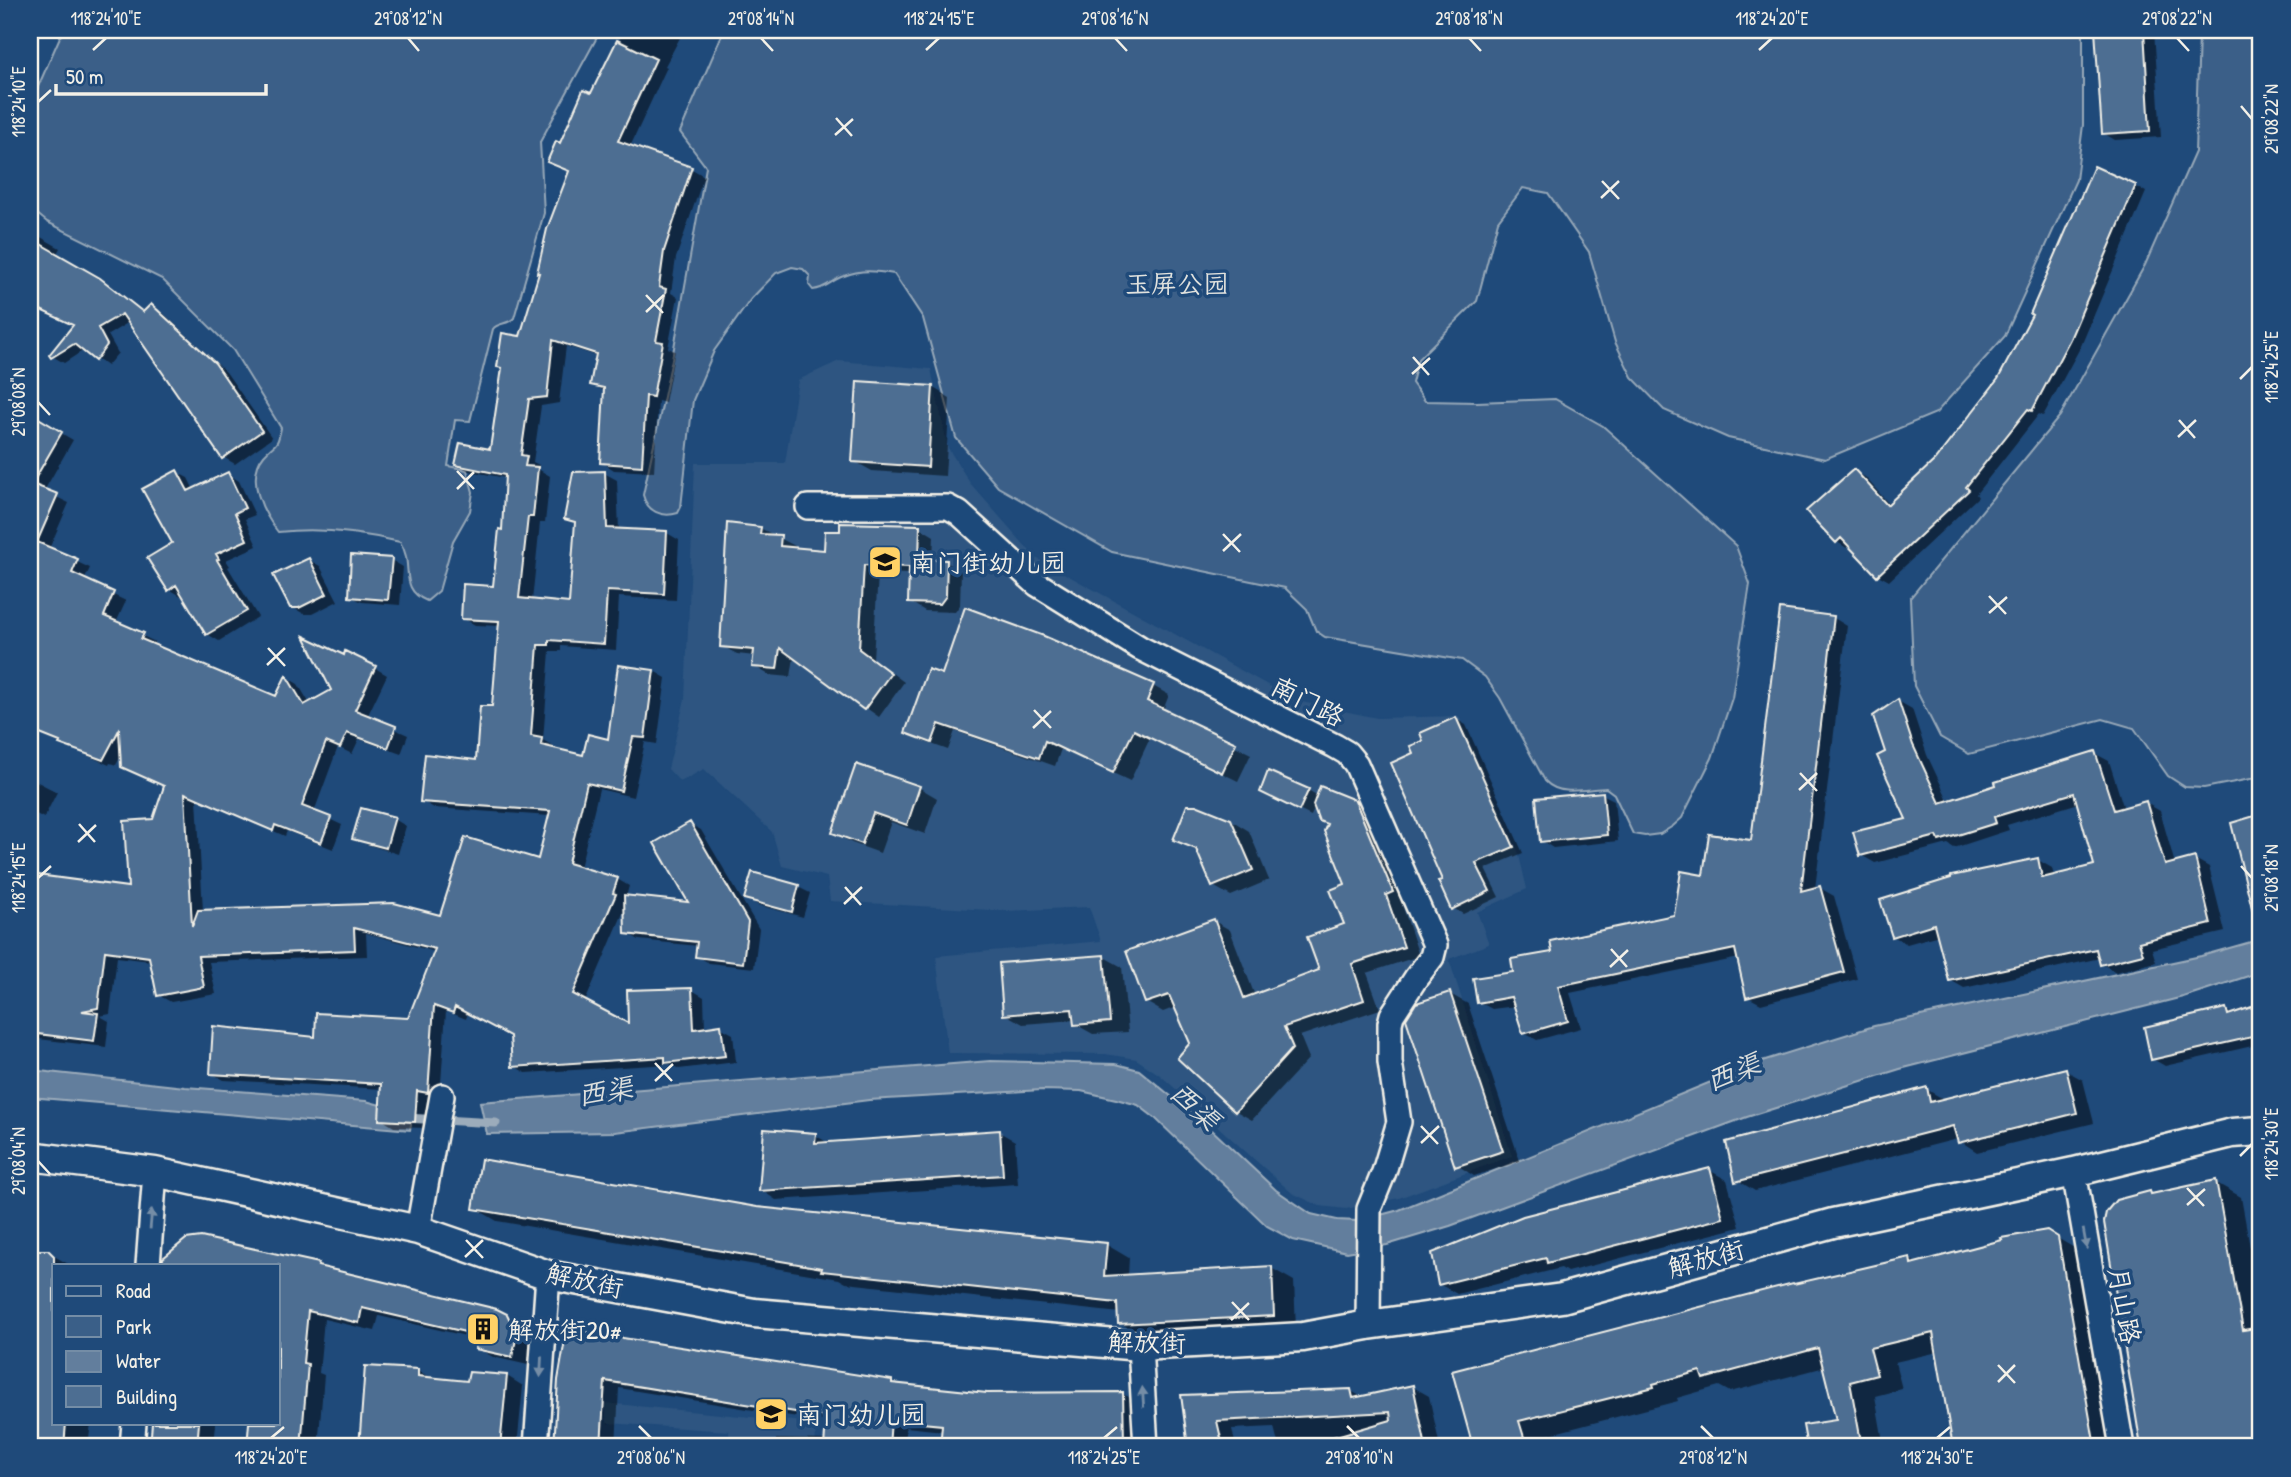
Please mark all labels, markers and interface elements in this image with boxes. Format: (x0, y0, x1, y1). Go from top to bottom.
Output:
text: 118°24'10"E (70, 6, 142, 31)
text: 29°08'12"N (374, 6, 442, 31)
text: 29°08'14"N (728, 6, 794, 31)
text: 118°24'15"E (904, 6, 974, 31)
text: 29°08'16"N (1082, 6, 1148, 31)
text: 29°08'18"N (1435, 6, 1503, 31)
text: 118°24'20"E (1735, 6, 1809, 31)
text: 29°08'22"N (2142, 6, 2212, 31)
scale bar (56, 52, 266, 96)
text: 50 m (66, 62, 103, 91)
text: 118°24'10"E (6, 66, 31, 138)
text: 29°08'22"N (2259, 84, 2284, 154)
park label: 玉屏公园 (1125, 266, 1229, 301)
text: 118°24'25"E (2259, 331, 2284, 403)
text: 29°08'08"N (6, 368, 31, 436)
school or university icon: 南门街幼儿园 (866, 543, 904, 581)
place label: 南门街幼儿园 (910, 545, 1066, 580)
street label: 南门路 (1265, 668, 1351, 734)
text: 118°24'15"E (6, 843, 31, 913)
text: 29°08'18"N (2259, 844, 2284, 912)
water label: 西渠 (1700, 1044, 1768, 1100)
water label: 西渠 (574, 1068, 638, 1114)
water label: 西渠 (1162, 1073, 1230, 1140)
text: 118°24'30"E (2259, 1108, 2284, 1180)
text: 29°08'04"N (6, 1127, 31, 1195)
one-way arrow (146, 1208, 157, 1230)
one-way arrow (2080, 1228, 2091, 1250)
street label: 解放街 (1664, 1231, 1748, 1285)
street label: 解放街 (543, 1255, 627, 1305)
legend (52, 1264, 280, 1424)
street label: 月山路 (2101, 1264, 2149, 1346)
text: Road (116, 1276, 150, 1305)
building icon: 解放街20# (464, 1310, 502, 1348)
text: Park (116, 1312, 151, 1341)
place label: 解放街20# (508, 1312, 622, 1347)
street label: 解放街 (1108, 1324, 1186, 1360)
text: Water (116, 1346, 161, 1375)
one-way arrow (535, 1356, 546, 1378)
text: Building (116, 1382, 177, 1411)
one-way arrow (1137, 1385, 1148, 1407)
school or university icon: 南门幼儿园 (752, 1395, 790, 1433)
place label: 南门幼儿园 (796, 1397, 926, 1432)
text: 118°24'20"E (234, 1445, 308, 1470)
text: 29°08'06"N (617, 1445, 685, 1470)
text: 118°24'25"E (1068, 1445, 1140, 1470)
text: 29°08'10"N (1325, 1445, 1393, 1470)
text: 29°08'12"N (1679, 1445, 1747, 1470)
text: 118°24'30"E (1901, 1445, 1973, 1470)

